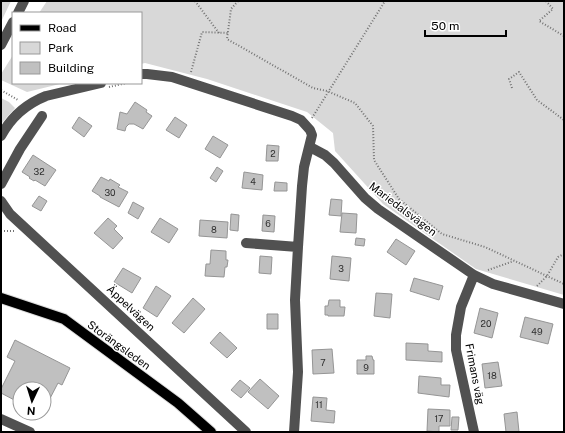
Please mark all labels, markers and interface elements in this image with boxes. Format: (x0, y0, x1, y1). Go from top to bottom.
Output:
legend (12, 12, 142, 84)
scale bar (425, 12, 506, 38)
text: 50 m (431, 19, 459, 33)
text: Road (48, 21, 76, 35)
text: Park (48, 41, 74, 55)
text: Building (48, 61, 94, 75)
house number: 2 (270, 148, 276, 159)
house number: 32 (33, 166, 45, 177)
house number: 4 (250, 176, 256, 187)
street label: Mariedalsvägen (367, 180, 439, 238)
house number: 30 (104, 187, 116, 198)
house number: 6 (265, 218, 271, 229)
house number: 8 (211, 224, 217, 235)
house number: 3 (338, 263, 344, 274)
street label: Äppelvägen (105, 282, 158, 333)
street label: Storängsleden (85, 318, 153, 372)
house number: 20 (481, 318, 492, 329)
house number: 49 (531, 326, 543, 337)
street label: Frimans väg (463, 342, 487, 406)
house number: 7 (320, 357, 326, 368)
house number: 9 (363, 362, 369, 373)
house number: 18 (487, 370, 497, 381)
north arrow (12, 381, 52, 421)
house number: 11 (315, 399, 323, 410)
text: N (27, 405, 36, 417)
house number: 17 (434, 413, 444, 424)

